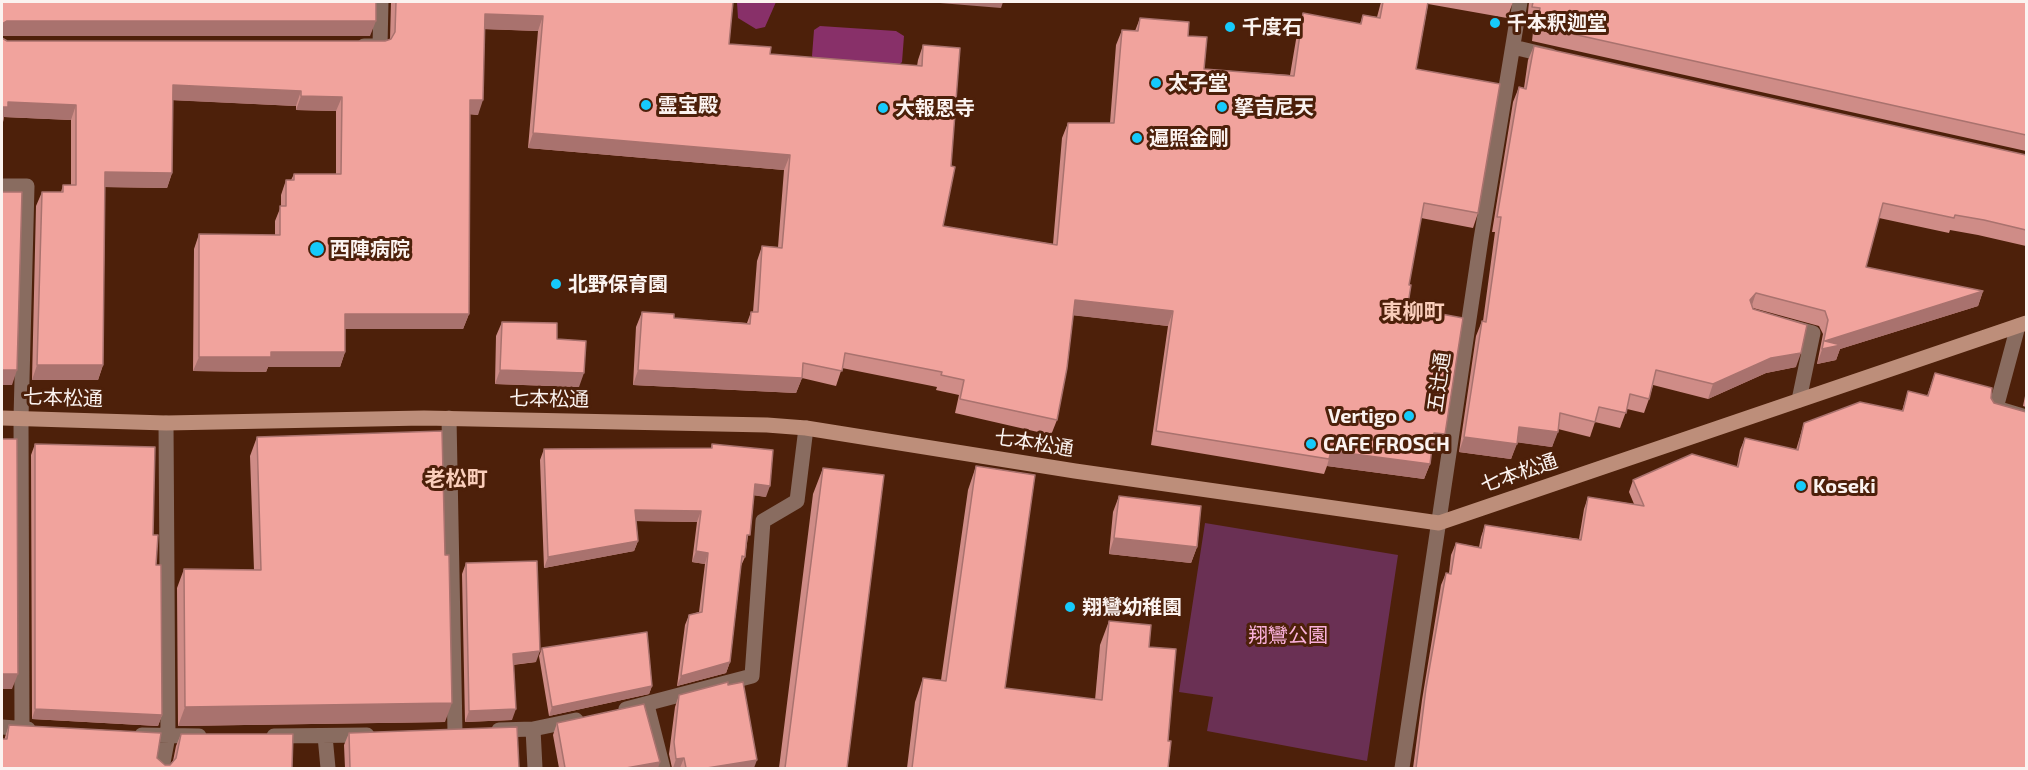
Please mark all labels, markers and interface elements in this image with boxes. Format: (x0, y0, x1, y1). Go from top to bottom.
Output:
place label: 千本釈迦堂 (1507, 11, 1607, 35)
place label: 千度石 (1242, 15, 1302, 39)
marker: 千本釈迦堂 (1488, 16, 1502, 30)
marker: 千度石 (1223, 20, 1237, 34)
place label: 太子堂 (1168, 71, 1228, 95)
marker: 太子堂 (1149, 76, 1163, 90)
place label: 霊宝殿 (658, 93, 718, 117)
place label: 拏吉尼天 (1234, 95, 1314, 119)
place label: 大報恩寺 (895, 96, 975, 120)
marker: 霊宝殿 (639, 98, 653, 112)
marker: 拏吉尼天 (1215, 100, 1229, 114)
marker: 大報恩寺 (876, 101, 890, 115)
place label: 遍照金剛 (1149, 126, 1229, 150)
marker: 遍照金剛 (1130, 131, 1144, 145)
place label: 西陣病院 (330, 237, 410, 261)
marker: 西陣病院 (308, 240, 326, 258)
place label: 北野保育園 (568, 272, 668, 296)
marker: 北野保育園 (549, 277, 563, 291)
district label: 東柳町 (1382, 299, 1444, 325)
street label: 五辻通 (1423, 351, 1455, 413)
street label: 七本松通 (23, 385, 103, 411)
street label: 七本松通 (509, 386, 589, 412)
place label: Vertigo (1328, 404, 1397, 428)
marker: Vertigo (1402, 409, 1416, 423)
street label: 七本松通 (993, 425, 1075, 461)
place label: CAFE FROSCH (1323, 432, 1450, 456)
marker: CAFE FROSCH (1304, 437, 1318, 451)
street label: 七本松通 (1477, 449, 1561, 497)
district label: 老松町 (425, 466, 487, 492)
place label: Koseki (1813, 474, 1876, 498)
marker: Koseki (1794, 479, 1808, 493)
place label: 翔鸞幼稚園 (1082, 595, 1182, 619)
marker: 翔鸞幼稚園 (1063, 600, 1077, 614)
park label: 翔鸞公園 (1248, 623, 1328, 647)

